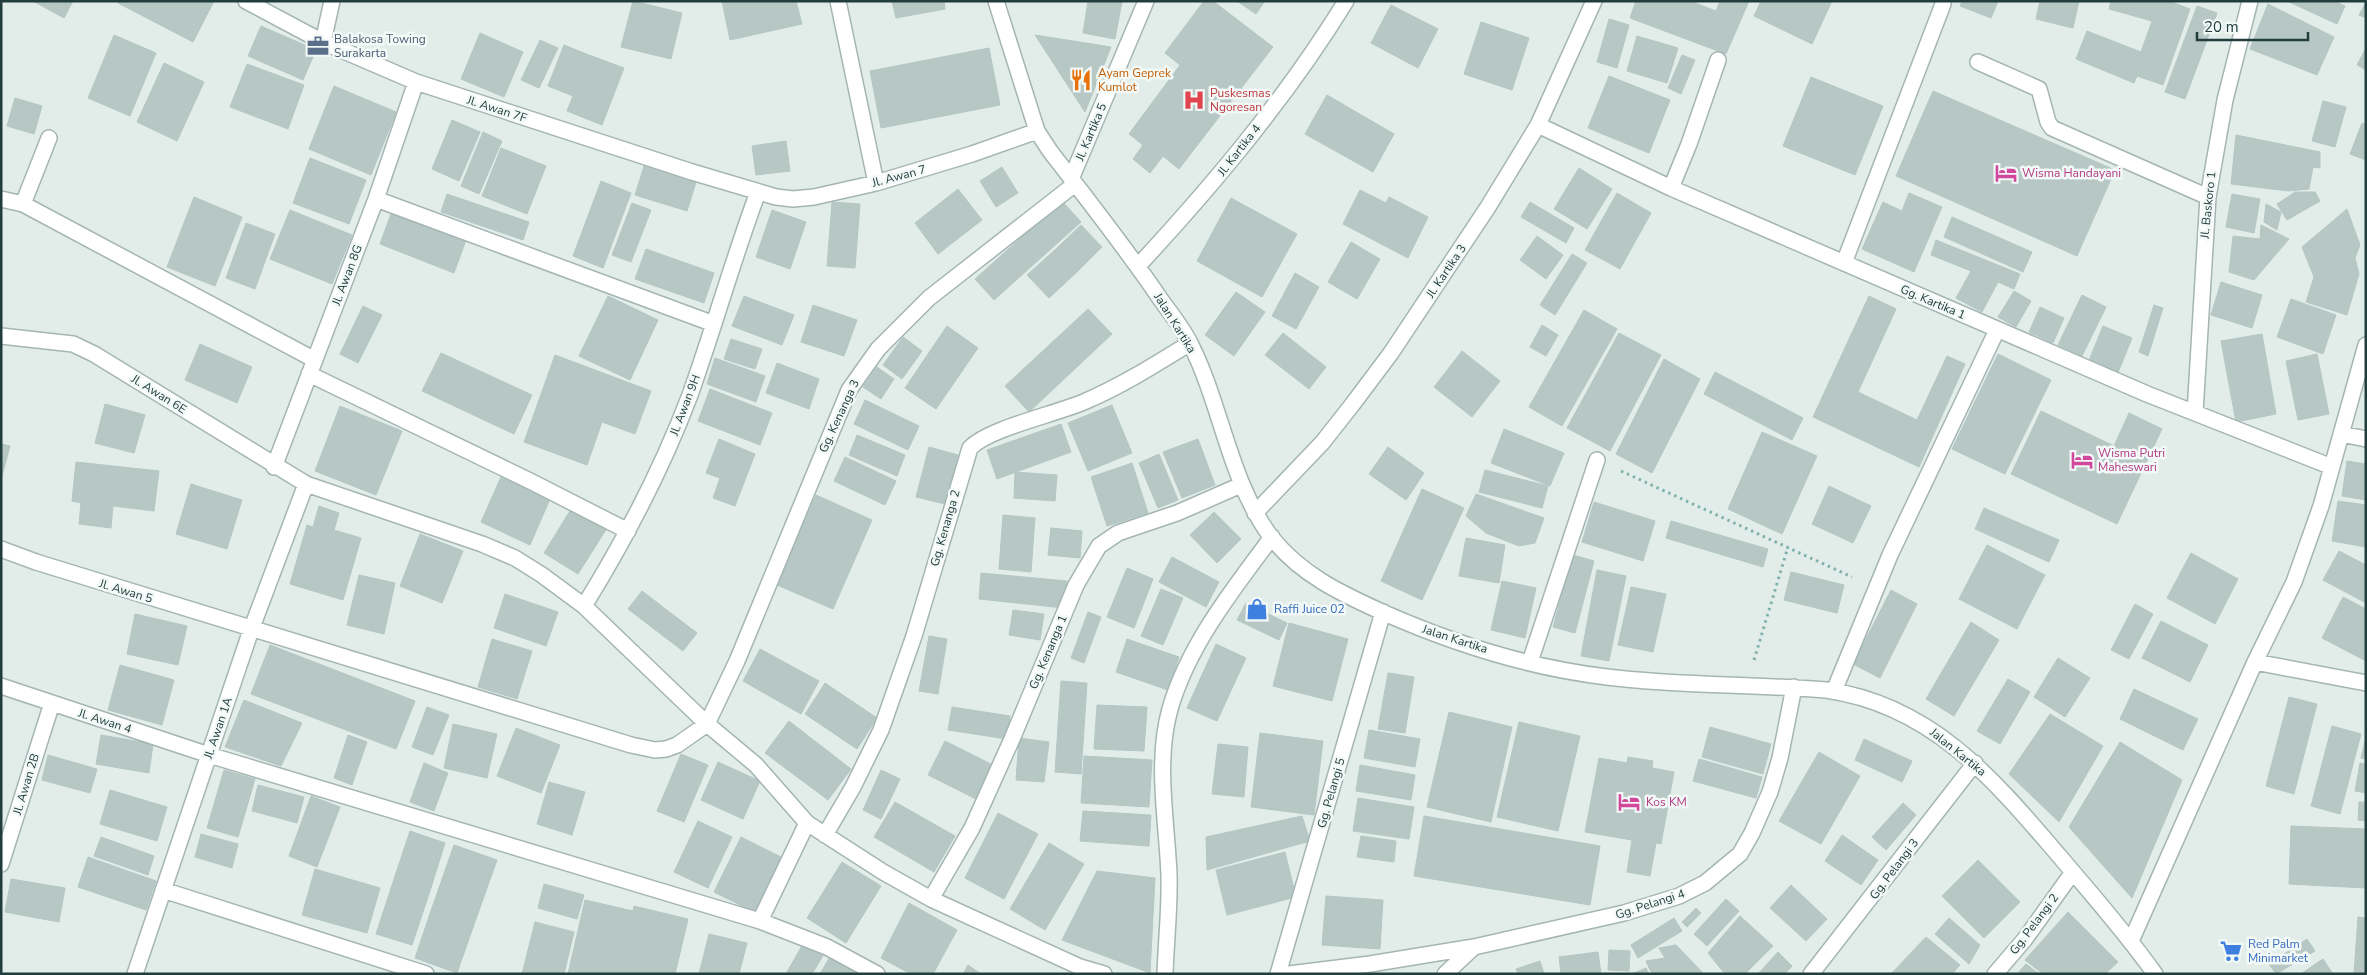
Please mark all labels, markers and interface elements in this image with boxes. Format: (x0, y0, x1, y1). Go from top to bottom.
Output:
scale bar (2197, 10, 2308, 42)
text: 20 m (2204, 17, 2239, 37)
place label: Balakosa Towing Surakarta (334, 31, 426, 61)
office icon: Balakosa Towing Surakarta (305, 33, 331, 59)
place label: Ayam Geprek Kumlot (1098, 65, 1172, 95)
restaurant icon: Ayam Geprek Kumlot (1068, 67, 1094, 93)
place label: Puskesmas Ngoresan (1210, 85, 1271, 115)
hospital icon: Puskesmas Ngoresan (1181, 87, 1207, 113)
street label: Jl. Awan 7F (464, 92, 529, 126)
street label: Jl. Kartika 5 (1071, 101, 1110, 164)
street label: Jl. Kartika 4 (1213, 121, 1264, 180)
hotel icon: Wisma Handayani (1993, 160, 2019, 186)
street label: Jl. Awan 7 (869, 161, 928, 191)
place label: Wisma Handayani (2022, 165, 2121, 181)
street label: Jl. Baskoro 1 (2196, 171, 2219, 240)
street label: Jl. Kartika 3 (1422, 241, 1470, 302)
street label: Jl. Awan 8G (328, 242, 366, 309)
street label: Gg. Kartika 1 (1898, 281, 1968, 323)
street label: Jalan Kartika (1150, 289, 1200, 356)
street label: Jl. Awan 6E (128, 370, 190, 417)
street label: Jl. Awan 9H (666, 372, 704, 439)
street label: Gg. Kenanga 3 (815, 377, 863, 455)
place label: Wisma Putri Maheswari (2098, 445, 2165, 475)
hotel icon: Wisma Putri Maheswari (2069, 447, 2095, 473)
street label: Gg. Kenanga 2 (926, 488, 964, 568)
street label: Jl. Awan 5 (96, 575, 155, 607)
shop icon: Raffi Juice 02 (1244, 596, 1270, 622)
place label: Raffi Juice 02 (1274, 601, 1345, 617)
street label: Gg. Kenanga 1 (1025, 613, 1071, 691)
street label: Jalan Kartika (1419, 621, 1490, 657)
street label: Jl. Awan 1A (200, 695, 236, 762)
street label: Jl. Awan 4 (75, 705, 134, 737)
street label: Jalan Kartika (1926, 724, 1989, 780)
street label: Jl. Awan 2B (9, 751, 43, 818)
street label: Gg. Pelangi 5 (1313, 756, 1349, 830)
hotel icon: Kos KM (1616, 789, 1642, 815)
place label: Kos KM (1646, 794, 1687, 810)
street label: Gg. Pelangi 3 (1866, 835, 1922, 903)
street label: Gg. Pelangi 4 (1613, 885, 1687, 923)
street label: Gg. Pelangi 2 (2006, 890, 2062, 958)
place label: Red Palm Minimarket (2248, 936, 2309, 966)
supermarket icon: Red Palm Minimarket (2218, 938, 2244, 964)

